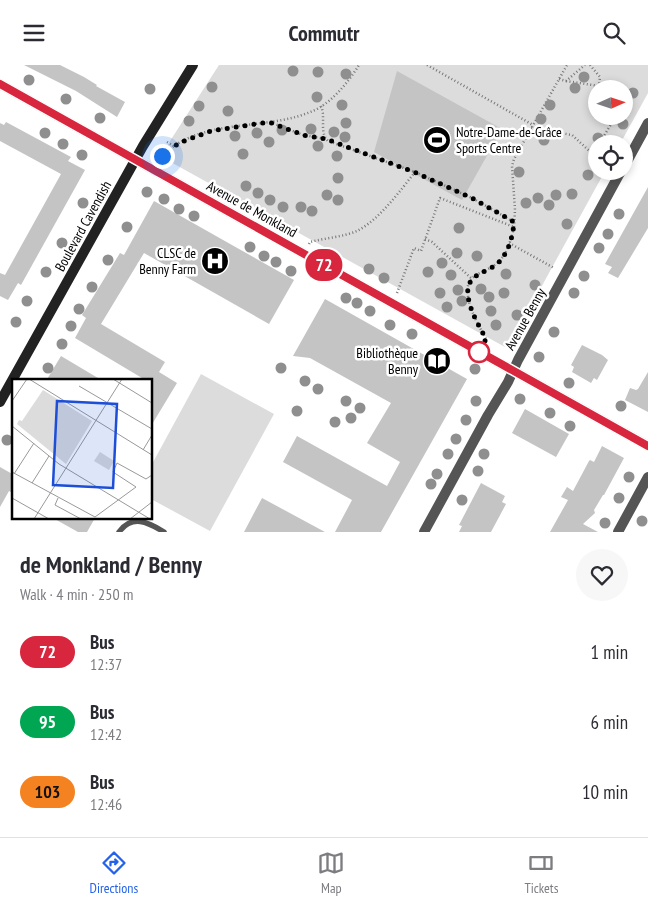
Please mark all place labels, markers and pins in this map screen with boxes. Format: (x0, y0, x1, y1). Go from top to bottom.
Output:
place label: Notre-Dame-de-Grâce Sports Centre (456, 123, 562, 157)
sports icon: Notre-Dame-de-Grâce Sports Centre (422, 125, 452, 155)
place label: CLSC de Benny Farm (139, 244, 196, 278)
hospital icon: CLSC de Benny Farm (200, 246, 230, 276)
unlabelled marker (468, 341, 490, 363)
place label: Bibliothèque Benny (356, 344, 419, 378)
library icon: Bibliothèque Benny (422, 346, 452, 376)

